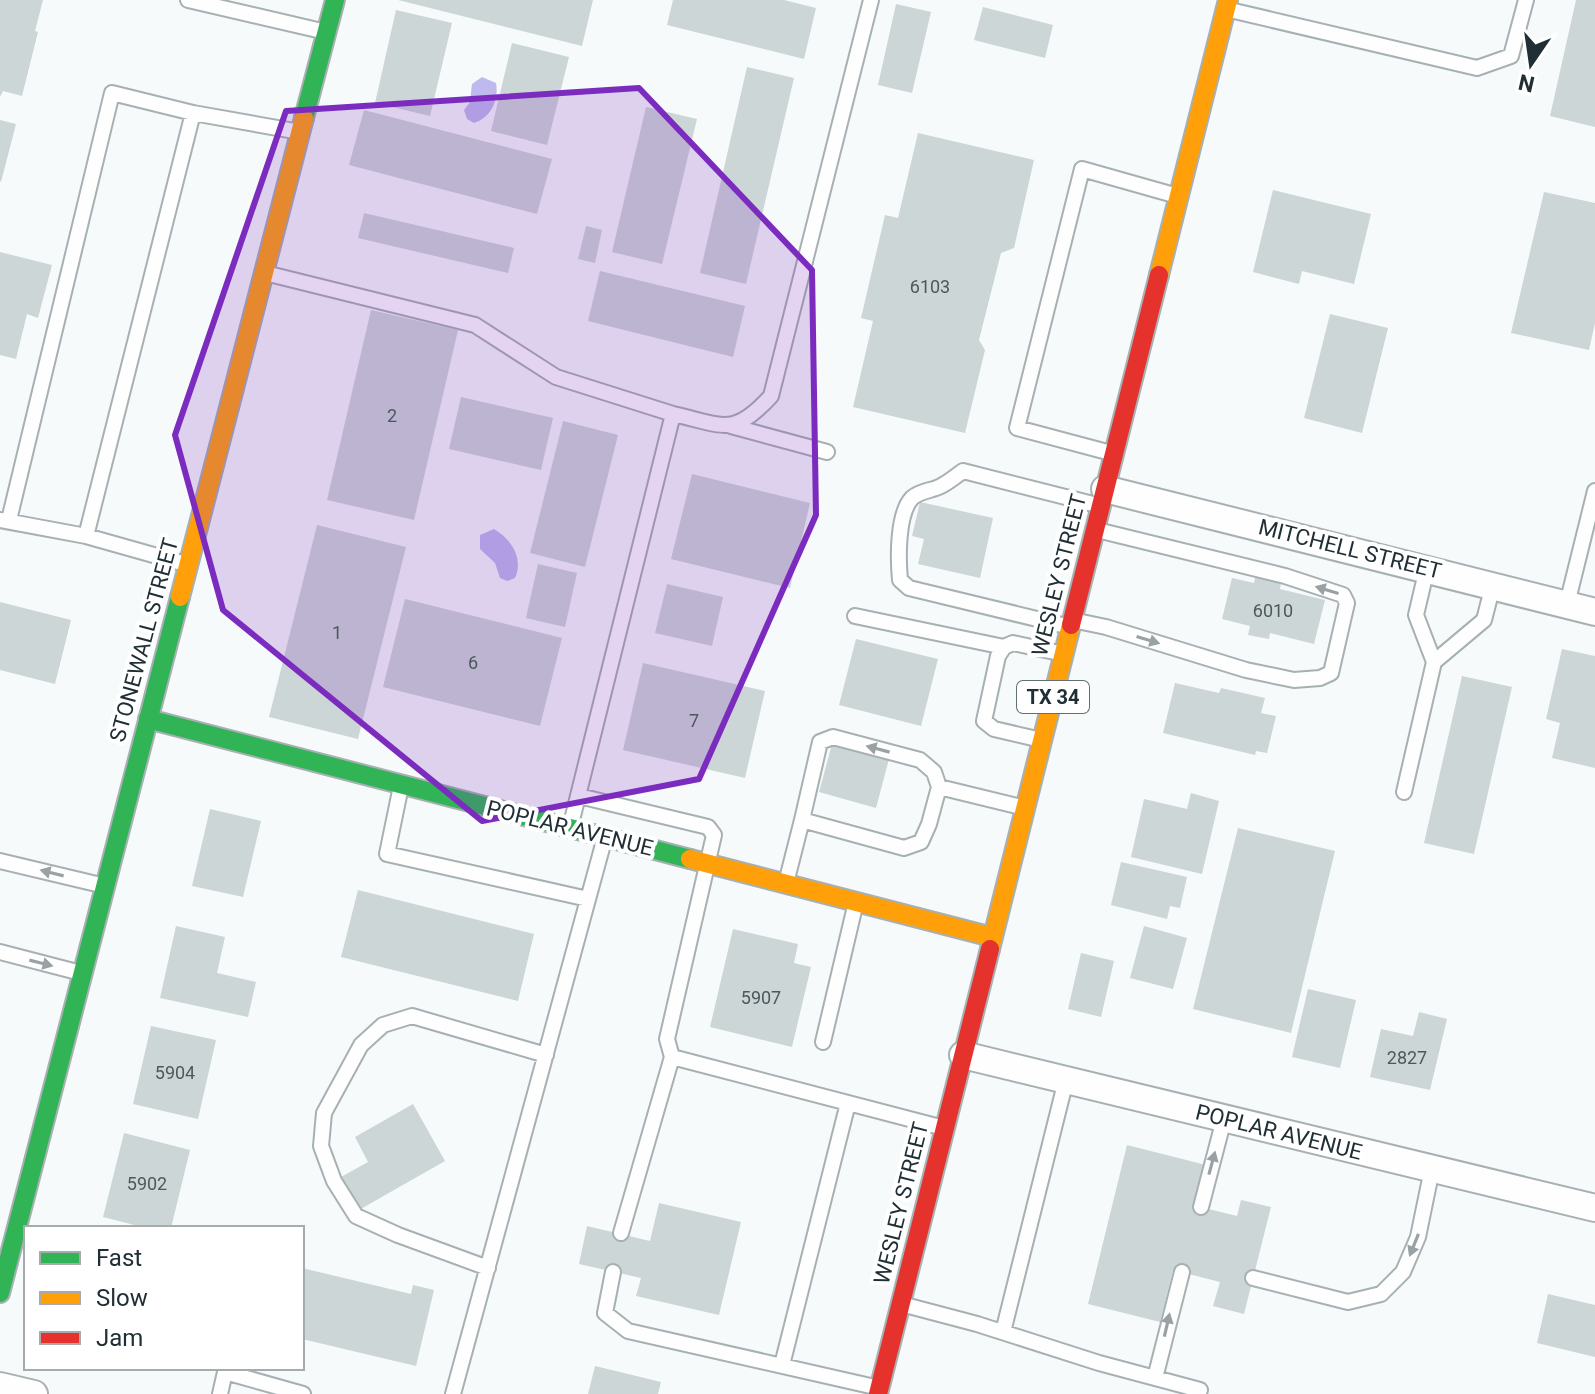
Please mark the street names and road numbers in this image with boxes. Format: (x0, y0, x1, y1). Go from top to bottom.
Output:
street label: WESLEY STREET (1027, 491, 1091, 659)
street label: MITCHELL STREET (1256, 514, 1444, 584)
street label: STONEWALL STREET (105, 535, 183, 745)
road number: TX 34 (1017, 681, 1089, 713)
street label: POPLAR AVENUE (484, 795, 656, 861)
street label: POPLAR AVENUE (1193, 1099, 1365, 1165)
street label: WESLEY STREET (869, 1119, 933, 1287)

